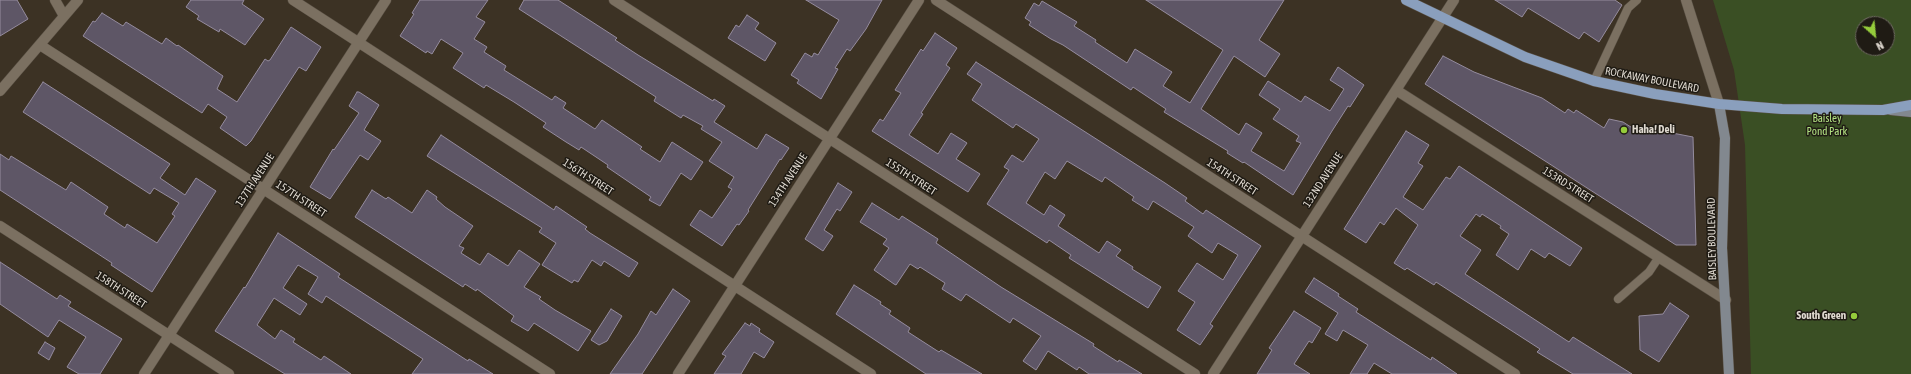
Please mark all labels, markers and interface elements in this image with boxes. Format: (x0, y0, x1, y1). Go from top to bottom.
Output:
north arrow (1855, 16, 1895, 56)
text: N (1874, 39, 1886, 53)
street label: ROCKAWAY BOULEVARD (1604, 64, 1700, 96)
park label: Baisley Pond Park (1807, 112, 1847, 138)
place label: Haha! Deli (1632, 123, 1675, 137)
marker: Haha! Deli (1619, 125, 1629, 135)
street label: 132ND AVENUE (1300, 150, 1346, 210)
street label: 137TH AVENUE (233, 151, 277, 209)
street label: 134TH AVENUE (766, 151, 810, 209)
street label: 156TH STREET (560, 156, 616, 198)
street label: 155TH STREET (883, 156, 939, 198)
street label: 154TH STREET (1204, 156, 1260, 198)
street label: 153RD STREET (1540, 164, 1596, 206)
street label: 157TH STREET (273, 178, 329, 220)
street label: BAISLEY BOULEVARD (1705, 198, 1719, 280)
street label: 158TH STREET (93, 269, 149, 311)
place label: South Green (1797, 309, 1846, 323)
marker: South Green (1849, 311, 1859, 321)

